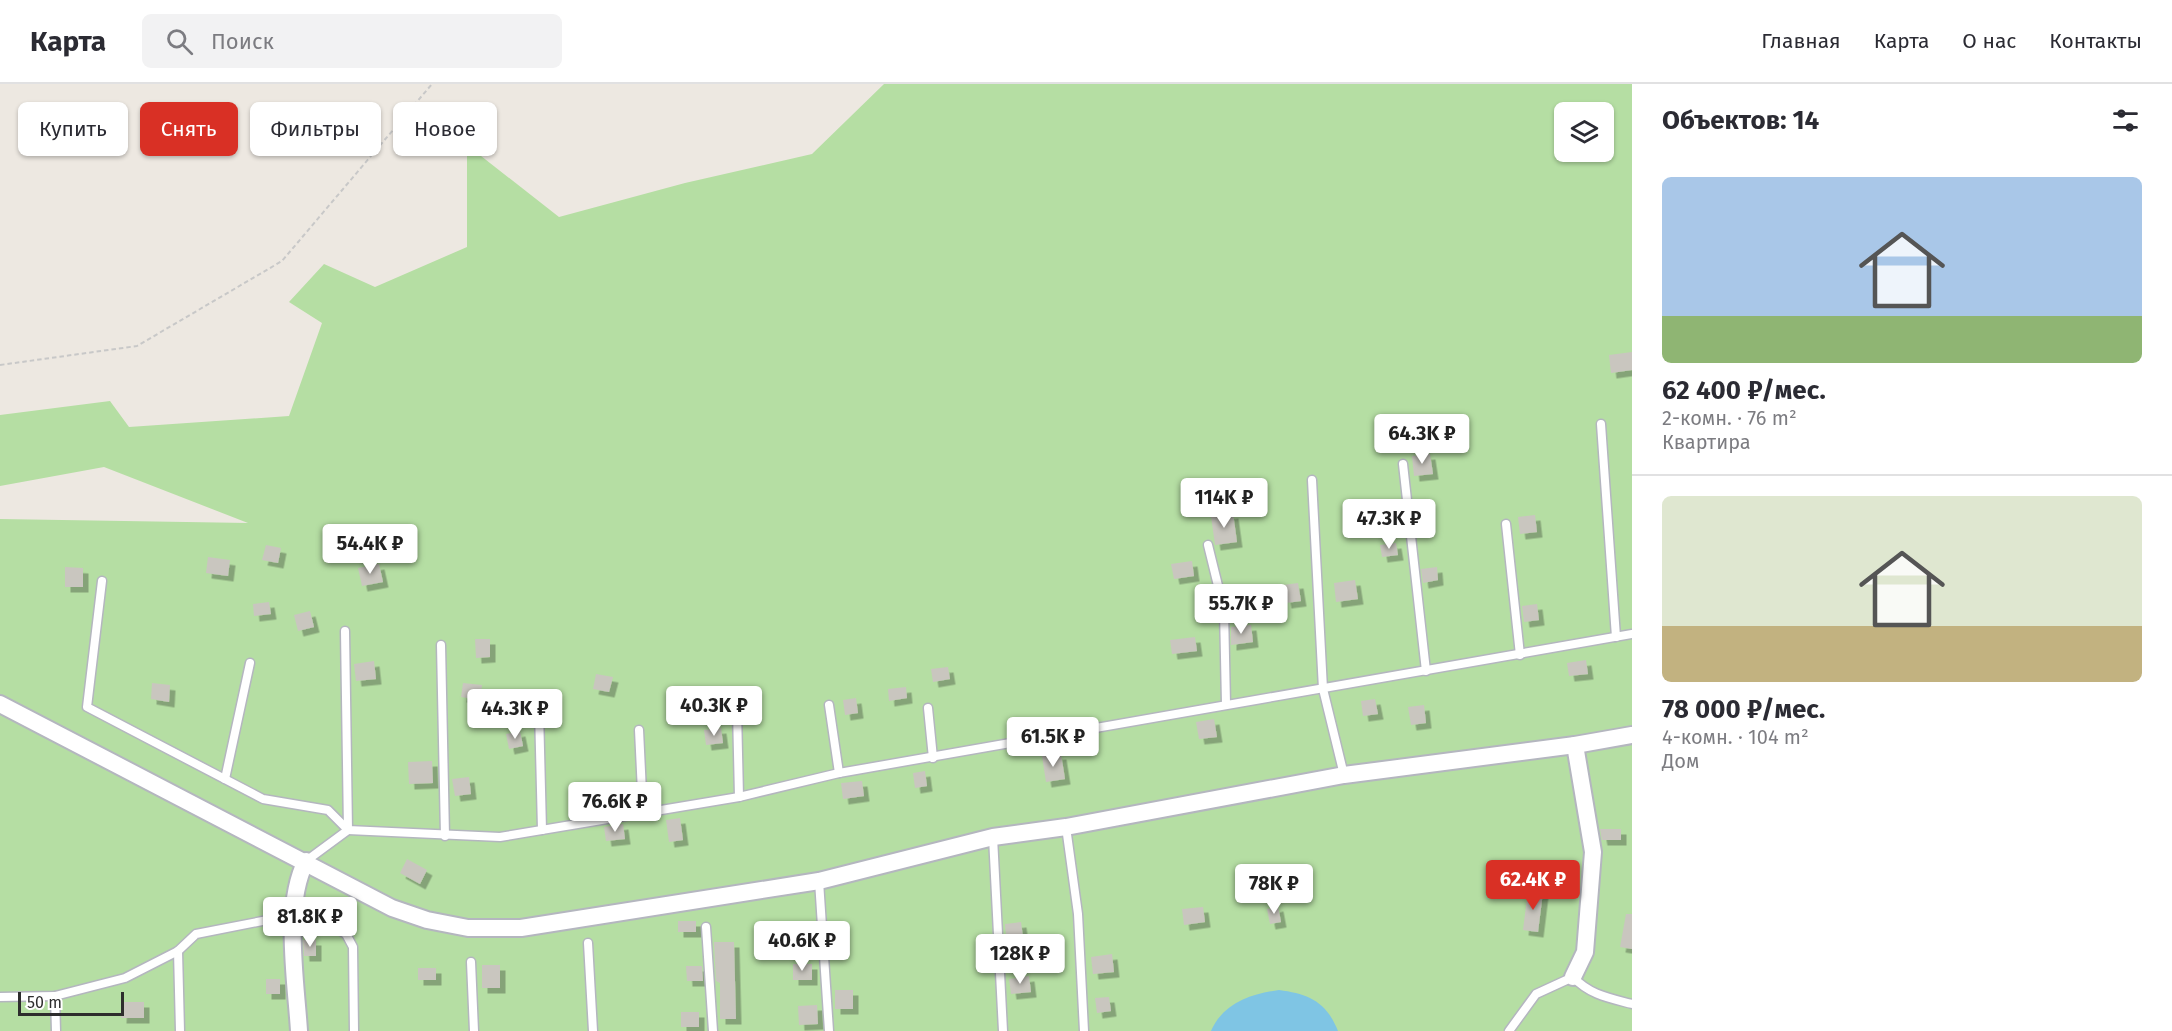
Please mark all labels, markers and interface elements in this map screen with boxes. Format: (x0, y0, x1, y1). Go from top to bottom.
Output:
search box (142, 14, 562, 68)
text: Карта (30, 25, 106, 58)
icon: search (163, 25, 196, 58)
text: Поиск (211, 28, 274, 55)
text: Главная (1761, 28, 1841, 54)
text: Карта (1874, 28, 1929, 54)
text: О нас (1962, 28, 2016, 54)
text: Контакты (2049, 28, 2142, 54)
chip: Купить (18, 102, 128, 156)
chip: Снять (140, 102, 238, 156)
chip: Фильтры (250, 102, 381, 156)
chip: Новое (393, 102, 497, 156)
map controls (1554, 102, 1614, 162)
button: layers (1554, 102, 1614, 162)
icon: filters (2109, 104, 2142, 137)
text: Объектов: 14 (1662, 105, 1819, 136)
icon: home (1848, 216, 1956, 324)
text: 62 400 ₽/мес. (1662, 375, 1826, 406)
text: 2-комн. · 76 m² (1662, 406, 1797, 430)
pin: 64.3K ₽ (1367, 414, 1477, 465)
text: 64.3K ₽ (1388, 421, 1456, 445)
text: Квартира (1662, 430, 1751, 454)
pin: 114K ₽ (1175, 478, 1273, 529)
text: 114K ₽ (1195, 485, 1253, 509)
pin: 47.3K ₽ (1334, 499, 1444, 550)
text: 47.3K ₽ (1357, 506, 1421, 530)
pin: 54.4K ₽ (315, 524, 425, 575)
text: 54.4K ₽ (337, 531, 403, 555)
icon: home (1848, 535, 1956, 643)
pin: 55.7K ₽ (1186, 584, 1296, 635)
text: 55.7K ₽ (1209, 591, 1273, 615)
pin: 40.3K ₽ (659, 686, 769, 737)
pin: 44.3K ₽ (460, 689, 570, 740)
text: 40.3K ₽ (680, 693, 748, 717)
text: 78 000 ₽/мес. (1662, 694, 1825, 725)
text: 44.3K ₽ (481, 696, 549, 720)
pin: 61.5K ₽ (998, 717, 1108, 768)
text: 61.5K ₽ (1021, 724, 1085, 748)
text: 4-комн. · 104 m² (1662, 725, 1809, 749)
text: Дом (1662, 749, 1699, 773)
pin: 76.6K ₽ (560, 782, 670, 833)
text: 76.6K ₽ (582, 789, 648, 813)
pin: 62.4K ₽ (1478, 860, 1588, 911)
pin: 78K ₽ (1232, 864, 1316, 915)
text: 62.4K ₽ (1500, 867, 1566, 891)
text: 78K ₽ (1249, 871, 1299, 895)
pin: 81.8K ₽ (255, 897, 365, 948)
text: 81.8K ₽ (277, 904, 343, 928)
pin: 40.6K ₽ (747, 921, 857, 972)
text: 40.6K ₽ (768, 928, 836, 952)
pin: 128K ₽ (971, 934, 1069, 985)
text: 128K ₽ (990, 941, 1050, 965)
scale bar (18, 989, 124, 1016)
text: 50 m (27, 993, 62, 1012)

